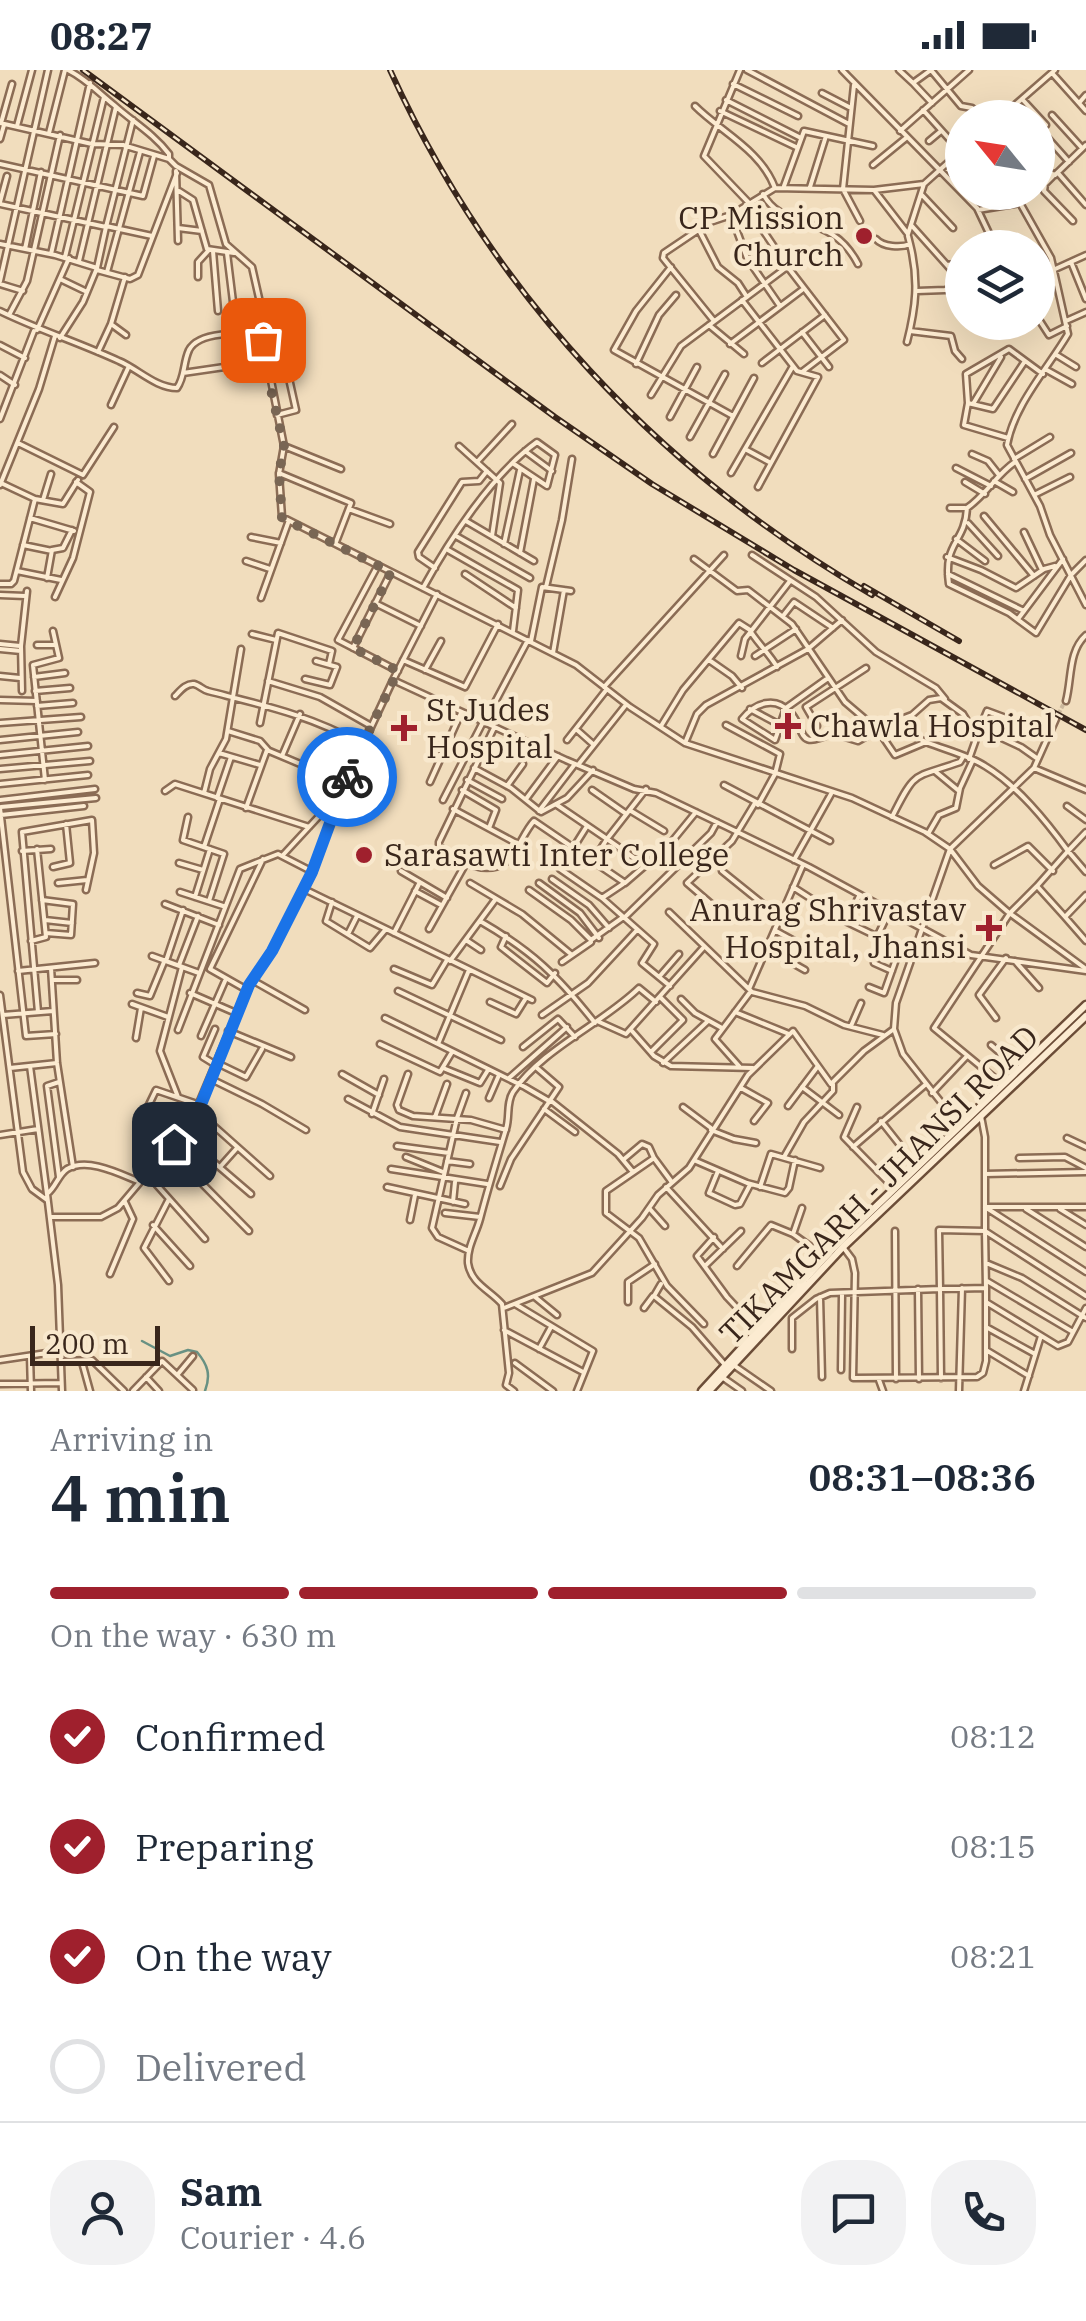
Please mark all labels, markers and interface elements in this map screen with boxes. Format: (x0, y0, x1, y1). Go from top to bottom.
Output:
text: 08:27 (50, 11, 153, 60)
north arrow (945, 100, 1055, 210)
map controls (945, 100, 1055, 340)
place label: CP Mission Church (678, 196, 844, 275)
marker: CP Mission Church (853, 225, 875, 247)
button: layers (945, 230, 1055, 340)
pin (221, 298, 306, 383)
icon: bag (236, 313, 291, 368)
place label: St Judes Hospital (426, 688, 553, 767)
place label: Chawla Hospital (810, 704, 1054, 746)
marker: Chawla Hospital (775, 713, 801, 739)
marker: St Judes Hospital (391, 715, 417, 741)
courier (297, 727, 397, 827)
icon: bike (320, 750, 375, 805)
place label: Sarasawti Inter College (384, 833, 729, 875)
marker: Sarasawti Inter College (353, 844, 375, 866)
place label: Anurag Shrivastav Hospital, Jhansi (689, 888, 967, 967)
marker: Anurag Shrivastav Hospital, Jhansi (976, 915, 1002, 941)
street label: TIKAMGARH - JHANSI ROAD (710, 1016, 1047, 1353)
pin (132, 1102, 217, 1187)
icon: home (147, 1117, 202, 1172)
scale bar (30, 1321, 160, 1366)
text: 200 m (45, 1325, 129, 1362)
text: Arriving in (50, 1418, 213, 1460)
text: 08:31–08:36 (809, 1452, 1036, 1501)
text: 4 min (50, 1455, 231, 1540)
text: On the way · 630 m (50, 1614, 336, 1656)
icon: check (50, 1709, 105, 1764)
text: Confirmed (135, 1712, 326, 1761)
text: 08:12 (950, 1715, 1036, 1757)
icon: check (50, 1819, 105, 1874)
text: Preparing (135, 1822, 314, 1871)
text: 08:15 (950, 1825, 1036, 1867)
icon: check (50, 1929, 105, 1984)
text: On the way (135, 1932, 332, 1981)
text: 08:21 (950, 1935, 1036, 1977)
text: Delivered (135, 2042, 307, 2091)
button: person (50, 2160, 155, 2265)
button: chat (801, 2160, 906, 2265)
button: phone (931, 2160, 1036, 2265)
text: Sam (180, 2167, 263, 2216)
text: Courier · 4.6 (180, 2216, 366, 2258)

